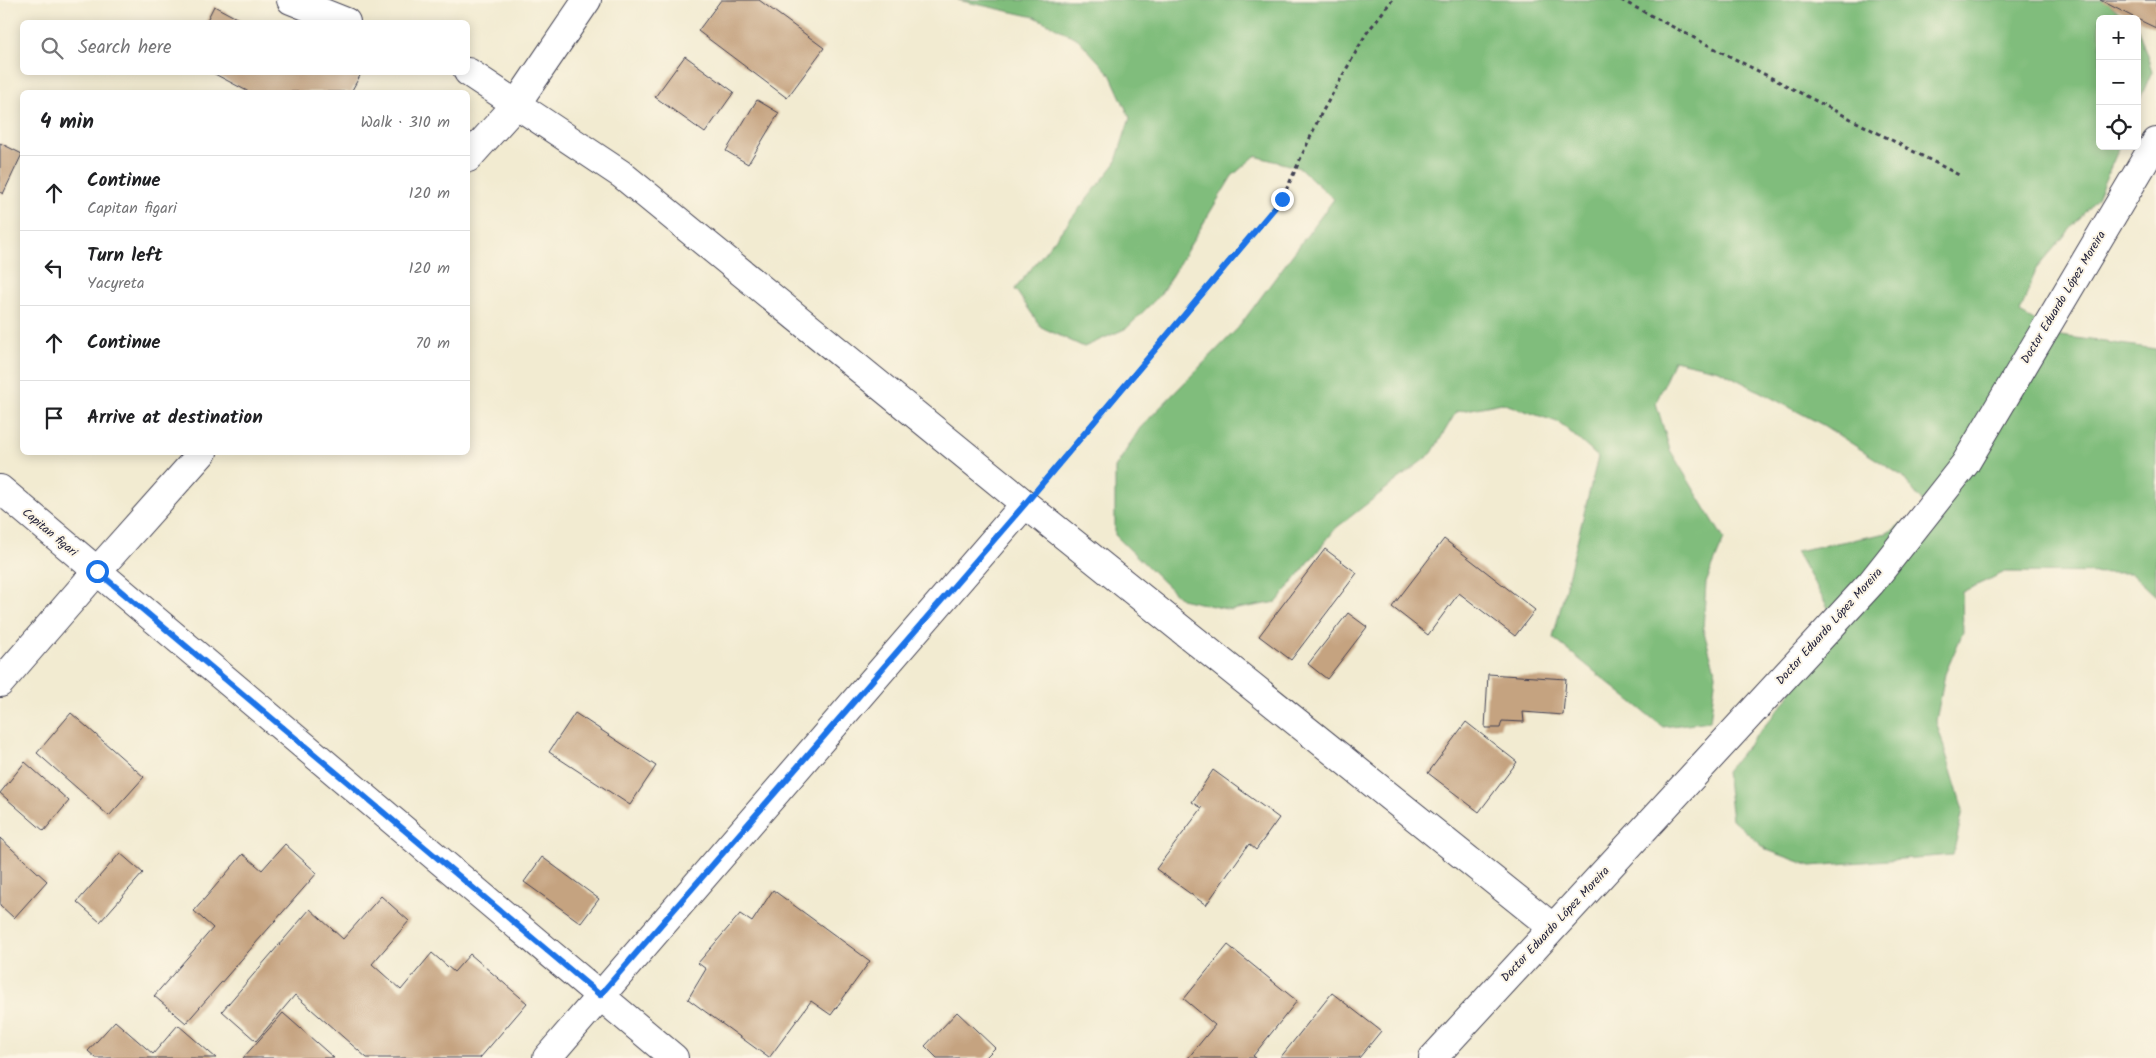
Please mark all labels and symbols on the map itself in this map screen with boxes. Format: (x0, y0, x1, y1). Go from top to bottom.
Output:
route end (1271, 188, 1294, 211)
street label: Doctor Eduardo López Moreira (2016, 227, 2111, 367)
street label: Capitan figari (18, 503, 82, 562)
route start (86, 560, 109, 583)
street label: Doctor Eduardo López Moreira (1771, 563, 1888, 689)
street label: Doctor Eduardo López Moreira (1497, 862, 1614, 986)

